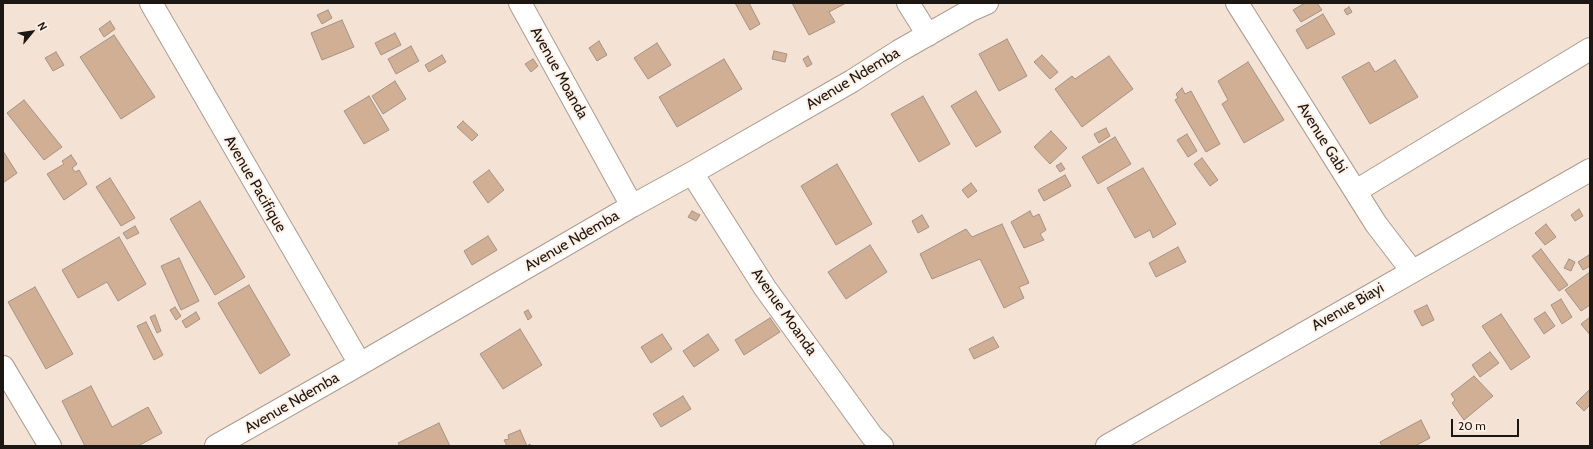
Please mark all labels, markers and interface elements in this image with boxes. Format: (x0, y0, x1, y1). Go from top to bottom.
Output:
north arrow (12, 12, 52, 52)
text: N (34, 19, 51, 33)
street label: Avenue Moanda (526, 24, 592, 122)
street label: Avenue Ndemba (803, 44, 903, 114)
street label: Avenue Gabi (1293, 99, 1351, 177)
street label: Avenue Pacifique (220, 133, 290, 235)
street label: Avenue Ndemba (522, 207, 622, 275)
street label: Avenue Moanda (747, 265, 821, 359)
street label: Avenue Biayi (1309, 279, 1387, 335)
street label: Avenue Ndemba (242, 369, 342, 437)
scale bar (1453, 411, 1521, 437)
text: 20 m (1458, 418, 1486, 433)

